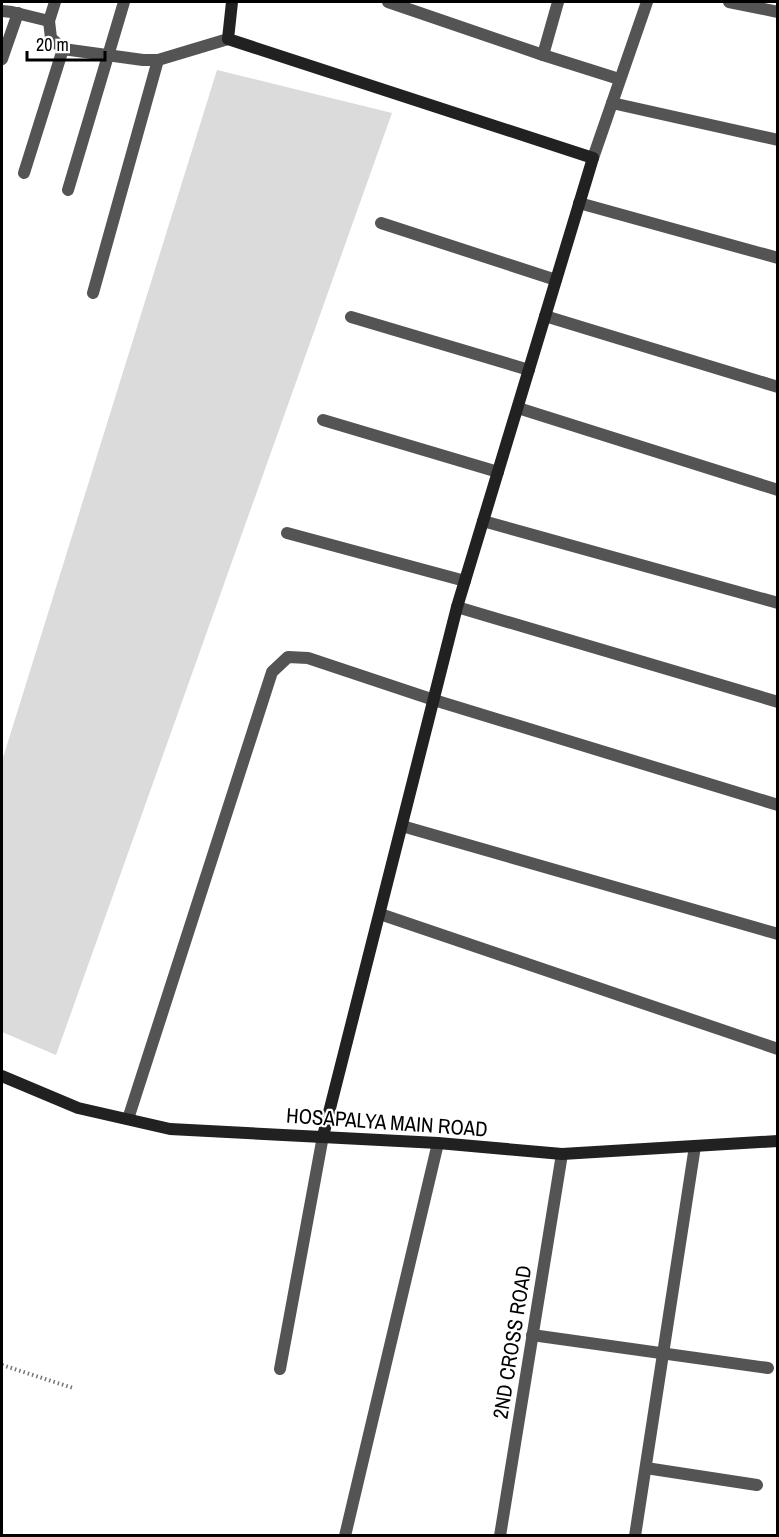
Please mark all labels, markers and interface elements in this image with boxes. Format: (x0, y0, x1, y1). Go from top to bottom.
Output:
scale bar (27, 24, 105, 62)
text: 20 m (36, 32, 69, 57)
street label: HOSAPALYA MAIN ROAD (285, 1100, 489, 1144)
street label: 2ND CROSS ROAD (486, 1263, 538, 1421)

